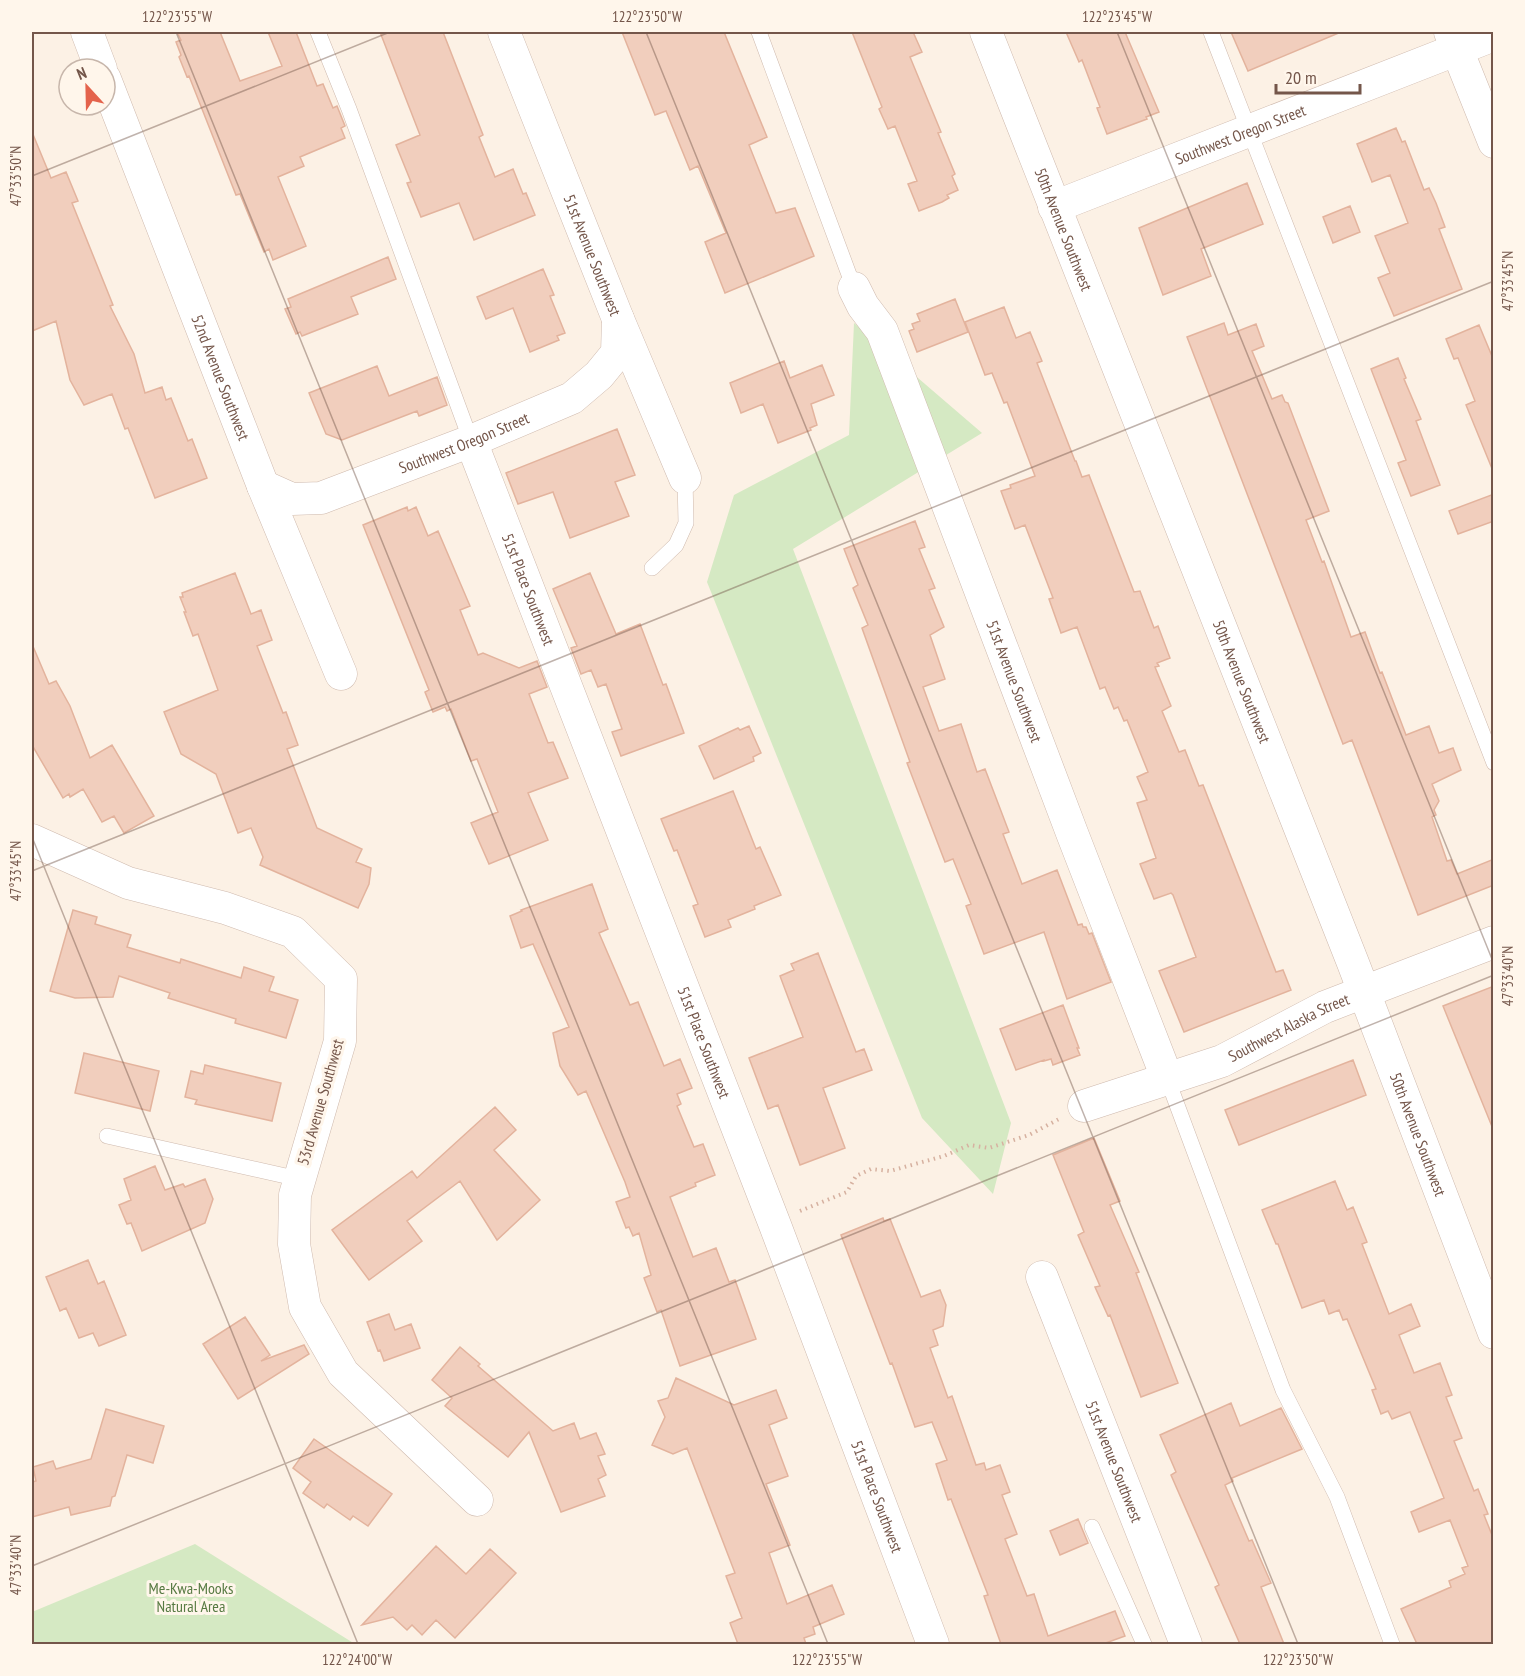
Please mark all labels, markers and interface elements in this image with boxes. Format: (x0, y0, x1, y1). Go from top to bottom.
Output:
text: 122°23'55"W (142, 7, 212, 26)
text: 122°23'50"W (612, 7, 682, 26)
text: 122°23'45"W (1082, 7, 1152, 26)
north arrow (57, 57, 117, 117)
scale bar (1276, 57, 1360, 95)
text: N (74, 62, 89, 84)
text: 20 m (1285, 66, 1317, 89)
street label: Southwest Oregon Street (1172, 99, 1309, 169)
text: 47°33'50"N (6, 146, 25, 206)
street label: 50th Avenue Southwest (1030, 165, 1097, 294)
street label: 51st Avenue Southwest (559, 191, 626, 319)
text: 47°33'45"N (1498, 251, 1517, 311)
street label: 52nd Avenue Southwest (187, 312, 254, 444)
street label: Southwest Oregon Street (396, 407, 532, 478)
street label: 51st Place Southwest (498, 530, 559, 649)
street label: 51st Avenue Southwest (982, 617, 1047, 746)
street label: 50th Avenue Southwest (1209, 617, 1275, 746)
text: 47°33'45"N (6, 841, 25, 901)
text: 47°33'40"N (1498, 946, 1517, 1006)
street label: 51st Place Southwest (673, 984, 735, 1102)
street label: Southwest Alaska Street (1225, 988, 1353, 1066)
street label: 53rd Avenue Southwest (292, 1036, 348, 1167)
street label: 50th Avenue Southwest (1386, 1070, 1451, 1199)
street label: 51st Avenue Southwest (1081, 1398, 1147, 1526)
street label: 51st Place Southwest (847, 1438, 908, 1556)
text: 47°33'40"N (6, 1535, 25, 1595)
park label: Me-Kwa-Mooks Natural Area (149, 1578, 233, 1616)
text: 122°24'00"W (322, 1650, 392, 1669)
text: 122°23'55"W (792, 1650, 862, 1669)
text: 122°23'50"W (1263, 1650, 1333, 1669)

